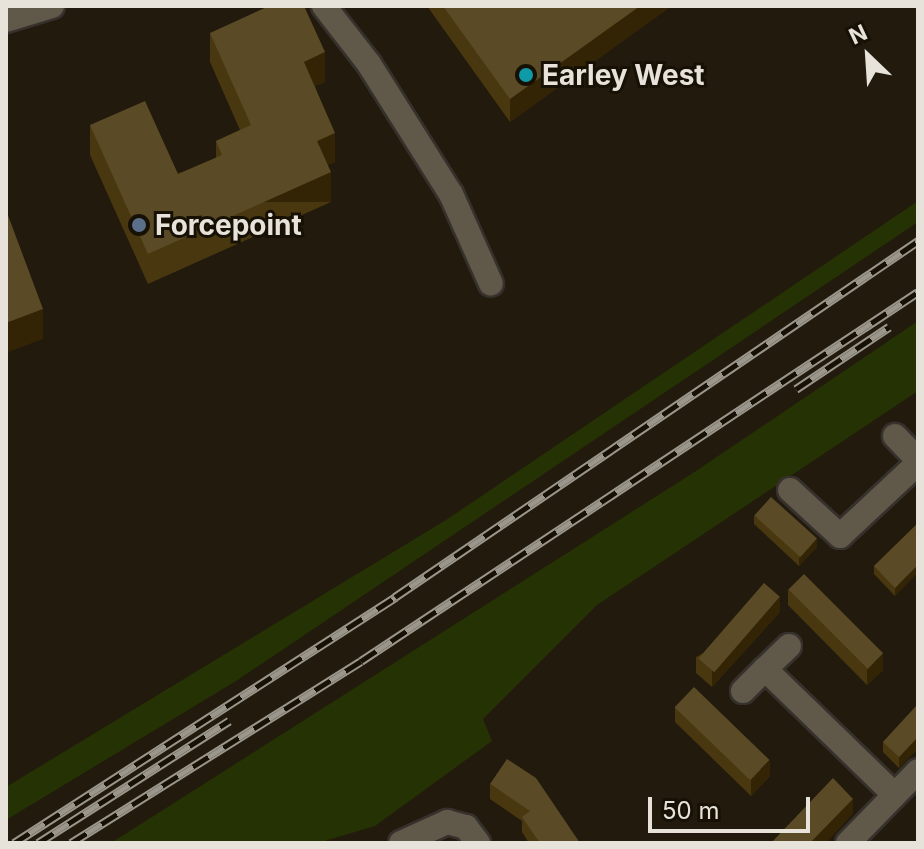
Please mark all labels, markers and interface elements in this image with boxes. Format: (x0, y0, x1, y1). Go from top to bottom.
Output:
north arrow (828, 16, 908, 96)
text: N (845, 19, 871, 50)
place label: Earley West (542, 58, 705, 92)
marker: Earley West (517, 66, 535, 84)
place label: Forcepoint (155, 208, 302, 242)
marker: Forcepoint (130, 216, 148, 234)
scale bar (652, 781, 814, 831)
text: 50 m (662, 796, 720, 825)

